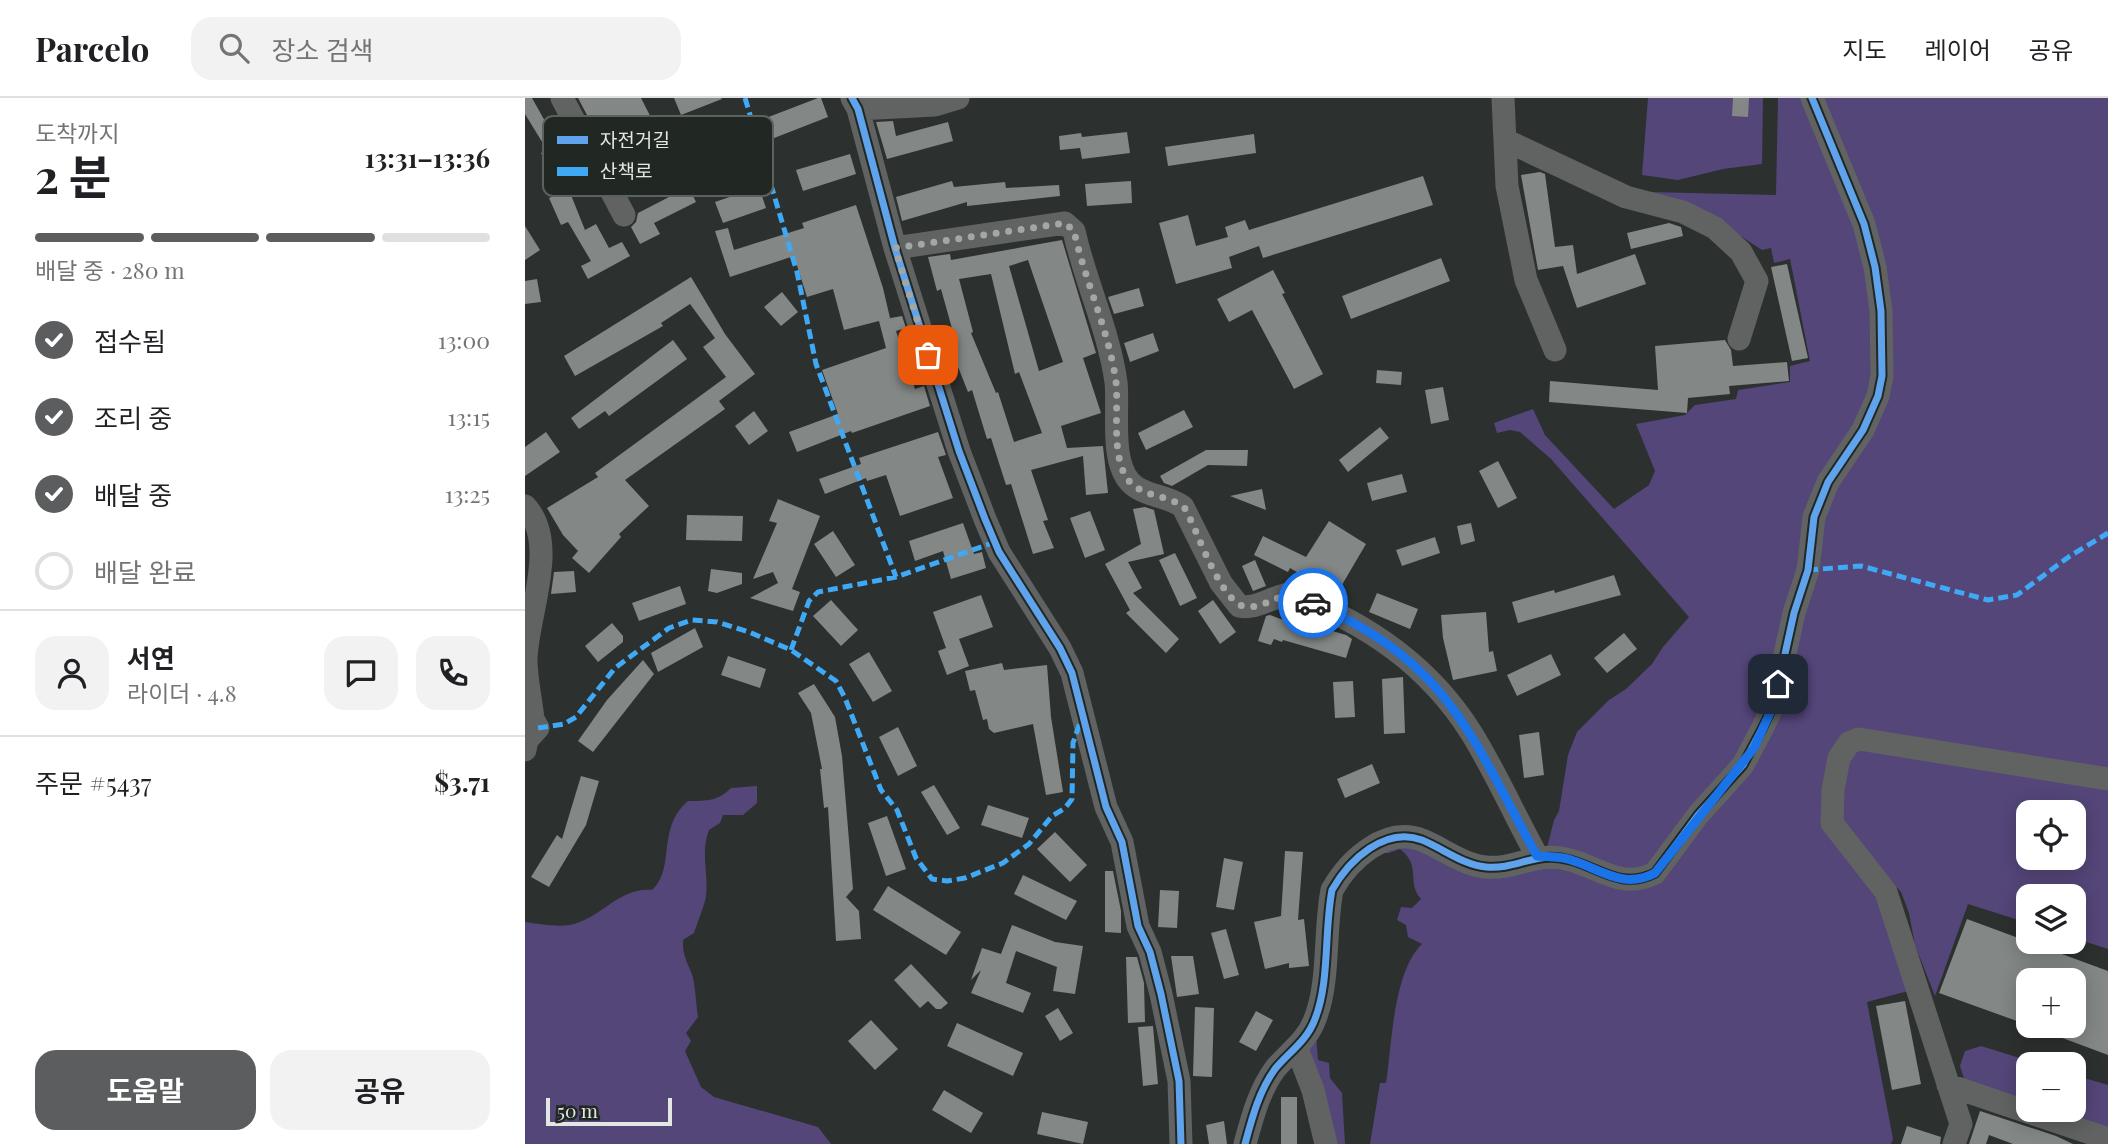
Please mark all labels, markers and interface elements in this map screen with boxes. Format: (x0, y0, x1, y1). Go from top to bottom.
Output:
search box (191, 17, 681, 80)
text: Parcelo (35, 26, 149, 70)
icon: search (215, 29, 253, 67)
text: 장소 검색 (271, 32, 374, 67)
text: 지도 (1842, 33, 1887, 65)
text: 레이어 (1925, 33, 1991, 65)
text: 공유 (2029, 33, 2073, 65)
legend (543, 116, 773, 196)
text: 도착까지 (35, 117, 120, 148)
text: 자전거길 (600, 126, 670, 152)
text: 13:31–13:36 (365, 140, 490, 175)
text: 2 분 (35, 144, 112, 206)
text: 산책로 (600, 157, 652, 183)
text: 배달 중 · 280 m (35, 254, 185, 285)
icon: check (35, 321, 73, 359)
text: 접수됨 (94, 323, 166, 358)
text: 13:00 (438, 324, 490, 355)
pin (898, 325, 958, 385)
icon: bag (909, 336, 947, 374)
icon: check (35, 398, 73, 436)
text: 조리 중 (94, 400, 172, 435)
text: 13:15 (448, 401, 490, 432)
icon: check (35, 475, 73, 513)
text: 배달 중 (94, 477, 172, 512)
text: 13:25 (445, 478, 490, 509)
text: 배달 완료 (94, 554, 196, 589)
courier (1278, 568, 1348, 638)
icon: car (1294, 584, 1332, 622)
button: person (35, 636, 109, 710)
button: chat (324, 636, 398, 710)
button: phone (416, 636, 490, 710)
text: 서연 (127, 640, 175, 675)
pin (1748, 654, 1808, 714)
icon: home (1759, 665, 1797, 703)
text: 라이더 · 4.8 (127, 677, 237, 708)
text: $3.71 (434, 764, 490, 799)
text: 주문 #5437 (35, 765, 151, 800)
map controls (2016, 800, 2086, 1122)
button: locate (2016, 800, 2086, 870)
button: layers (2016, 884, 2086, 954)
button: + (2016, 968, 2086, 1038)
button: 도움말 (35, 1050, 256, 1130)
button: 공유 (270, 1050, 490, 1130)
button: − (2016, 1052, 2086, 1122)
scale bar (546, 1095, 672, 1127)
text: 50 m (557, 1097, 598, 1123)

